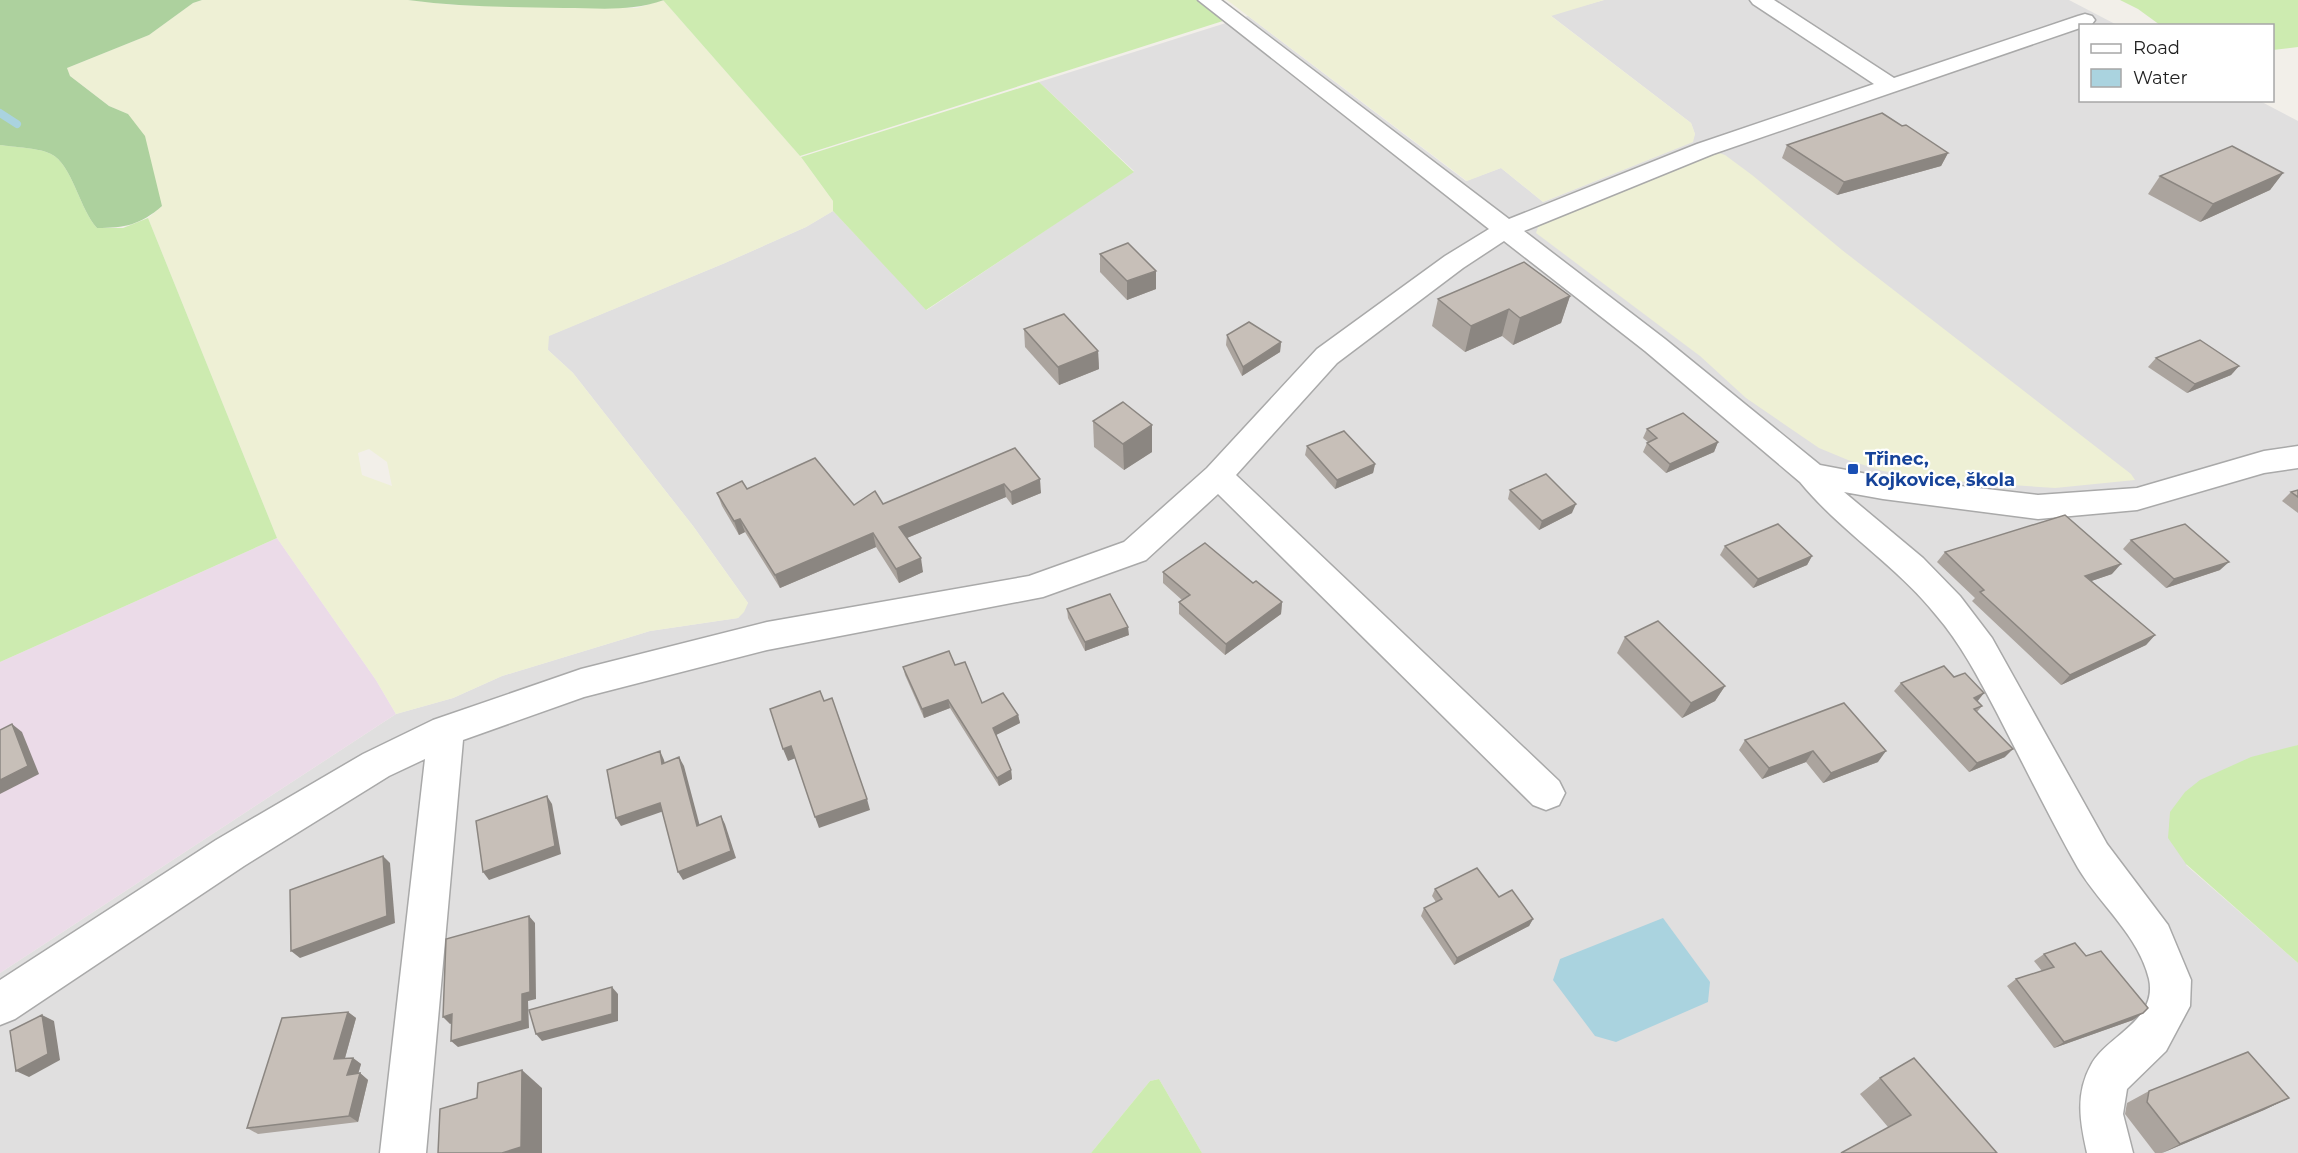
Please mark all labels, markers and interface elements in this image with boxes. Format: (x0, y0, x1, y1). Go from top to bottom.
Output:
legend (2079, 24, 2274, 102)
text: Road (2133, 37, 2180, 59)
text: Water (2133, 67, 2188, 89)
place label: Třinec, Kojkovice, škola (1865, 448, 2015, 491)
marker: Třinec, Kojkovice, škola (1846, 462, 1860, 476)

